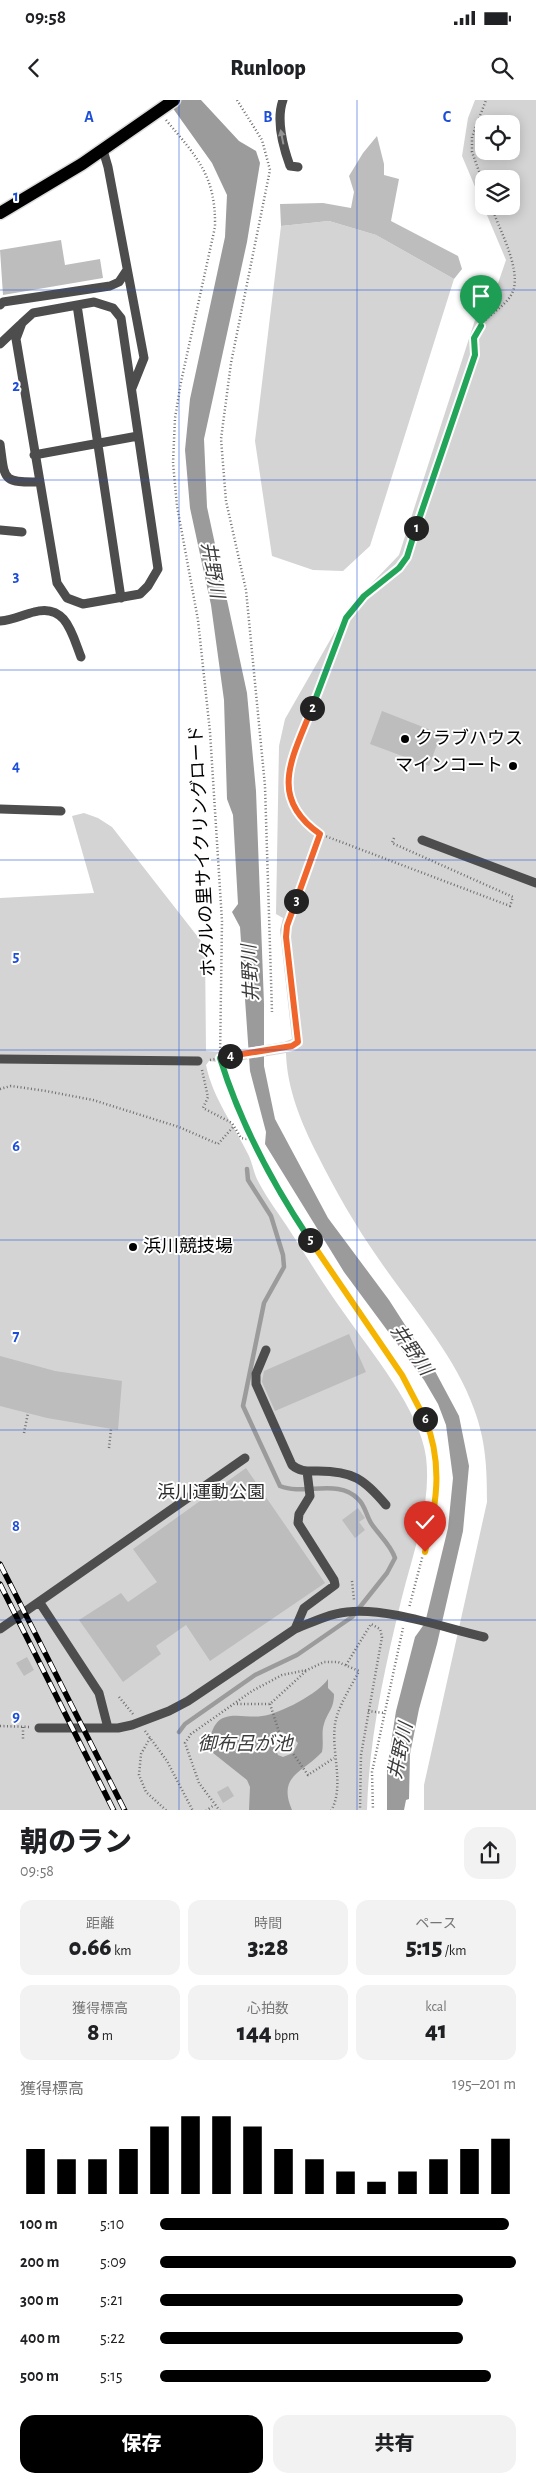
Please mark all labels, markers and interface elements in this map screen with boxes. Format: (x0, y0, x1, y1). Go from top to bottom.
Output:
text: 09:58 (25, 8, 66, 27)
icon: back (20, 54, 48, 82)
icon: search (488, 54, 516, 82)
text: Runloop (230, 57, 306, 79)
text: A (84, 109, 94, 125)
text: B (263, 109, 273, 125)
text: C (443, 109, 452, 125)
map controls (475, 115, 520, 215)
button: locate (475, 115, 520, 160)
one-way arrow (278, 129, 286, 145)
button: layers (475, 170, 520, 215)
text: 1 (13, 188, 19, 204)
pin (460, 275, 502, 326)
icon: arrive (467, 282, 495, 310)
text: 2 (12, 378, 20, 394)
pin: 1 (404, 516, 428, 540)
text: 1 (414, 521, 419, 535)
water label: 井野川 (198, 540, 228, 602)
text: 3 (13, 568, 20, 584)
pin: 2 (300, 696, 324, 720)
text: 2 (309, 701, 316, 715)
street label: ホタルの里サイクリングロード (185, 725, 219, 977)
place label: クラブハウス (415, 728, 523, 748)
marker: クラブハウス (399, 733, 411, 745)
place label: マインコート (395, 756, 503, 775)
text: 4 (12, 758, 20, 774)
marker: マインコート (507, 760, 519, 772)
pin: 3 (284, 888, 308, 914)
text: 3 (293, 894, 300, 908)
water label: 井野川 (239, 942, 262, 1002)
text: 5 (13, 948, 20, 964)
pin: 4 (218, 1044, 242, 1068)
text: 4 (227, 1049, 234, 1063)
text: 6 (12, 1138, 20, 1154)
pin: 5 (298, 1228, 322, 1252)
text: 5 (307, 1233, 314, 1247)
place label: 浜川競技場 (143, 1236, 233, 1256)
marker: 浜川競技場 (127, 1241, 139, 1253)
water label: 井野川 (387, 1321, 437, 1380)
text: 7 (13, 1328, 20, 1344)
pin: 6 (412, 1406, 438, 1432)
text: 6 (422, 1412, 429, 1426)
park label: 浜川運動公園 (157, 1482, 265, 1502)
pin (404, 1501, 446, 1552)
icon: check (411, 1508, 439, 1536)
text: 8 (12, 1518, 20, 1534)
text: 9 (12, 1708, 20, 1724)
water label: 井野川 (385, 1719, 417, 1781)
water label: 御布呂が池 (197, 1733, 294, 1754)
button: share (464, 1827, 516, 1879)
text: 朝のラン (20, 1829, 132, 1857)
text: 09:58 (20, 1863, 54, 1879)
text: 距離 (86, 1917, 114, 1931)
text: 時間 (254, 1917, 282, 1931)
text: ペース (415, 1917, 457, 1931)
text: 0.66 (68, 1935, 112, 1960)
text: 3:28 (247, 1935, 289, 1960)
text: 5:15 (406, 1935, 442, 1960)
text: km (112, 1944, 132, 1958)
text: /km (442, 1944, 466, 1958)
text: kcal (425, 2000, 447, 2014)
text: 獲得標高 (72, 2002, 128, 2016)
text: 心拍数 (247, 2002, 289, 2016)
text: 41 (425, 2018, 447, 2043)
text: 8 (87, 2020, 100, 2045)
text: 144 (237, 2020, 272, 2045)
text: m (100, 2029, 113, 2043)
text: bpm (272, 2029, 299, 2043)
text: 195–201 m (452, 2076, 516, 2092)
text: 獲得標高 (20, 2081, 84, 2097)
text: 100 m (20, 2216, 58, 2232)
text: 5:10 (100, 2216, 124, 2232)
text: 200 m (20, 2254, 60, 2270)
text: 5:09 (100, 2254, 126, 2270)
text: 300 m (20, 2292, 59, 2308)
text: 5:21 (100, 2292, 123, 2308)
text: 400 m (20, 2330, 60, 2346)
text: 5:22 (100, 2330, 125, 2346)
text: 500 m (20, 2368, 59, 2384)
text: 5:15 (100, 2368, 123, 2384)
button: 保存 (20, 2415, 263, 2473)
button: 共有 (273, 2415, 516, 2473)

